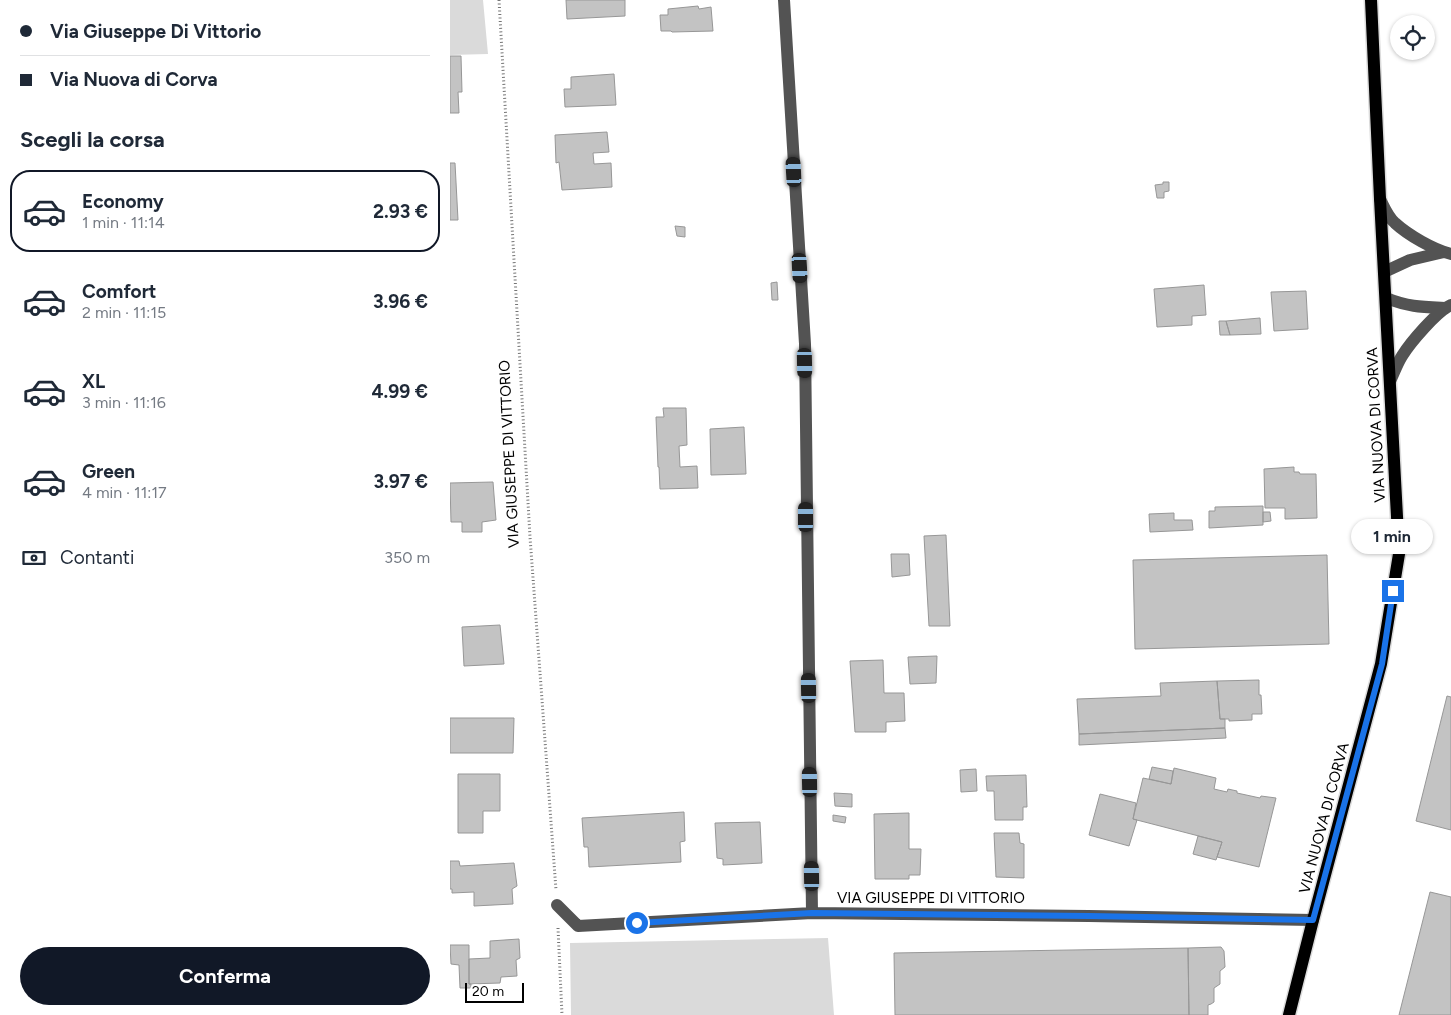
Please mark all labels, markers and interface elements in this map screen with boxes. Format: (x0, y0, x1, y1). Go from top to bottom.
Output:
map controls (1390, 15, 1435, 60)
button: locate (1390, 15, 1435, 60)
text: Via Giuseppe Di Vittorio (50, 20, 261, 43)
text: Via Nuova di Corva (50, 68, 218, 91)
text: Scegli la corsa (20, 126, 165, 153)
car (785, 157, 802, 187)
icon: car (22, 189, 67, 234)
text: Economy (82, 190, 164, 213)
text: 2.93 € (373, 200, 428, 223)
text: 1 min · 11:14 (82, 213, 165, 232)
car (791, 253, 808, 283)
icon: car (22, 279, 67, 324)
text: Comfort (82, 280, 157, 303)
text: 3.96 € (373, 290, 428, 313)
text: 2 min · 11:15 (82, 303, 166, 322)
street label: VIA NUOVA DI CORVA (1363, 347, 1389, 503)
car (797, 348, 812, 378)
street label: VIA GIUSEPPE DI VITTORIO (495, 360, 523, 548)
icon: car (22, 369, 67, 414)
text: XL (82, 370, 105, 393)
text: 4.99 € (371, 380, 428, 403)
text: 3 min · 11:16 (82, 393, 166, 412)
icon: car (22, 459, 67, 504)
text: Green (82, 460, 135, 483)
text: 3.97 € (373, 470, 428, 493)
text: 4 min · 11:17 (82, 483, 167, 502)
car (798, 502, 813, 532)
callout: 1 min (1352, 518, 1434, 554)
text: 1 min (1373, 527, 1411, 546)
icon: cash (20, 544, 48, 572)
text: Contanti (60, 546, 134, 569)
text: 350 m (384, 548, 430, 567)
route end (1382, 580, 1404, 602)
car (801, 673, 816, 703)
street label: VIA NUOVA DI CORVA (1295, 741, 1353, 895)
car (802, 767, 817, 797)
car (804, 861, 819, 891)
street label: VIA GIUSEPPE DI VITTORIO (837, 889, 1025, 907)
route start (626, 912, 648, 934)
button: Conferma (20, 947, 430, 1005)
scale bar (465, 980, 524, 1003)
text: 20 m (472, 983, 504, 1000)

